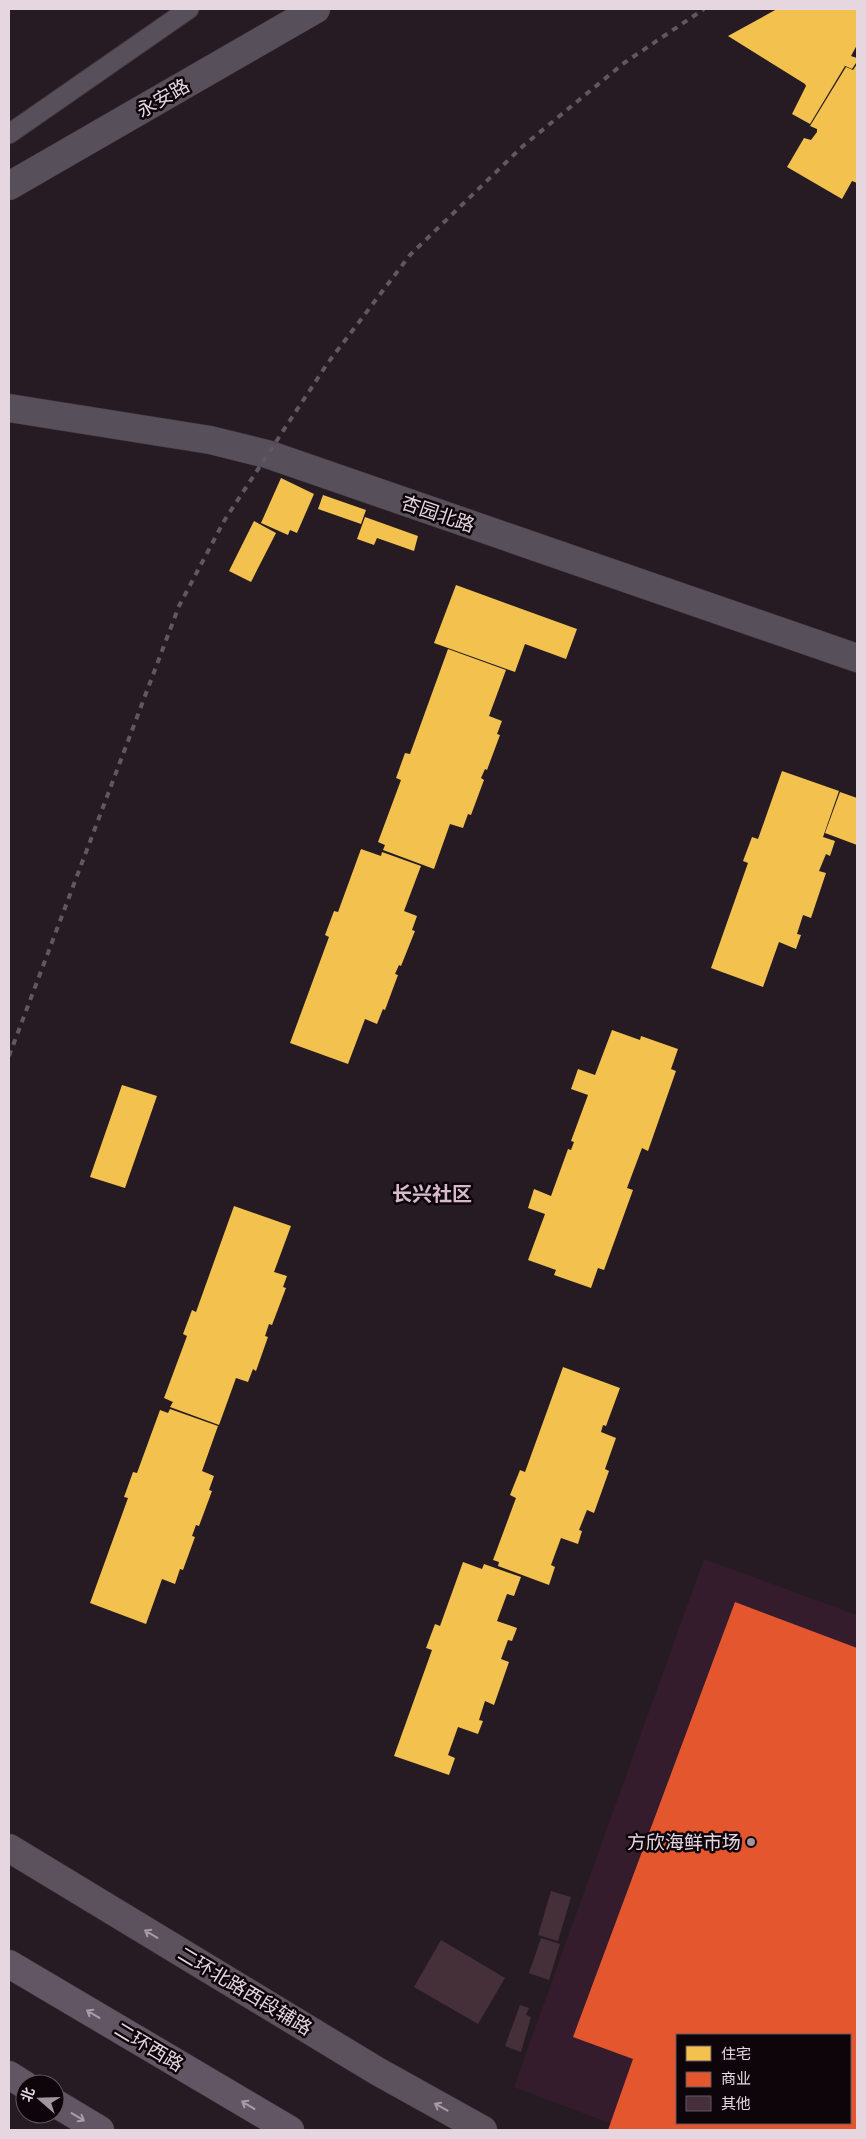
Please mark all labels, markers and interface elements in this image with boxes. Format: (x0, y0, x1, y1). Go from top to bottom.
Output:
street label: 永安路 (133, 74, 193, 122)
street label: 杏园北路 (398, 491, 478, 537)
district label: 长兴社区 (392, 1182, 472, 1206)
place label: 方欣海鲜市场 (627, 1831, 741, 1854)
marker: 方欣海鲜市场 (745, 1836, 757, 1848)
one-way arrow (144, 1929, 158, 1939)
street label: 二环北路西段辅路 (174, 1942, 316, 2040)
one-way arrow (86, 2008, 100, 2018)
street label: 二环西路 (110, 2018, 188, 2076)
legend (676, 2034, 851, 2124)
text: 住宅 (721, 2045, 751, 2063)
text: 商业 (721, 2070, 751, 2088)
north arrow (15, 2074, 65, 2124)
text: 北 (18, 2085, 39, 2104)
text: 其他 (721, 2095, 751, 2113)
one-way arrow (241, 2100, 255, 2110)
one-way arrow (434, 2101, 448, 2111)
one-way arrow (70, 2112, 84, 2122)

